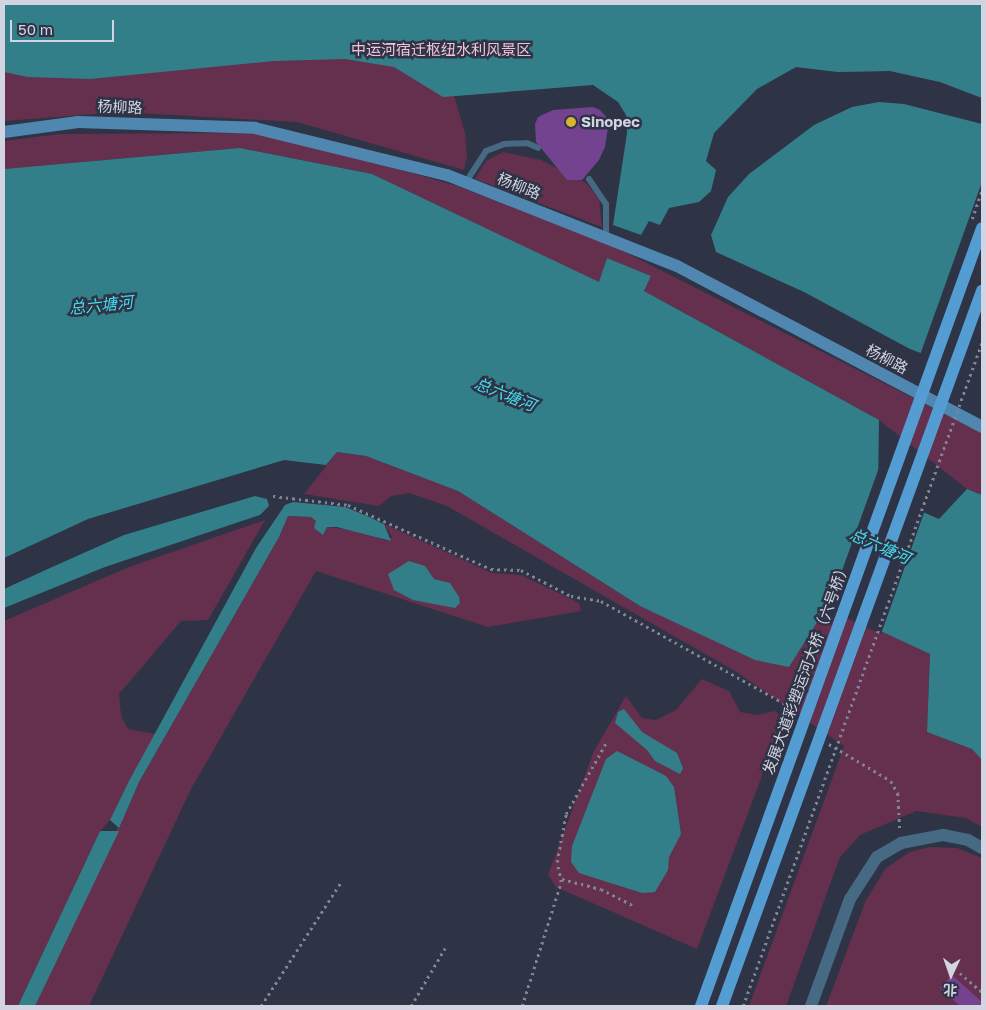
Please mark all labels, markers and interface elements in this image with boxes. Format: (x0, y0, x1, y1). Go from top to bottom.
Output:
scale bar (12, 10, 116, 42)
text: 50 m (18, 20, 53, 38)
park label: 中运河宿迁枢纽水利风景区 (351, 41, 531, 59)
street label: 杨柳路 (97, 97, 143, 117)
place label: Sinopec (581, 113, 640, 131)
marker: Sinopec (565, 116, 577, 128)
street label: 杨柳路 (495, 169, 543, 203)
water label: 总六塘河 (68, 292, 134, 318)
street label: 杨柳路 (863, 340, 911, 378)
water label: 总六塘河 (472, 373, 538, 415)
water label: 总六塘河 (847, 524, 913, 568)
street label: 发展大道彩塑运河大桥（六号桥） (759, 559, 853, 777)
north arrow (926, 950, 976, 1000)
text: 北 (943, 982, 958, 999)

